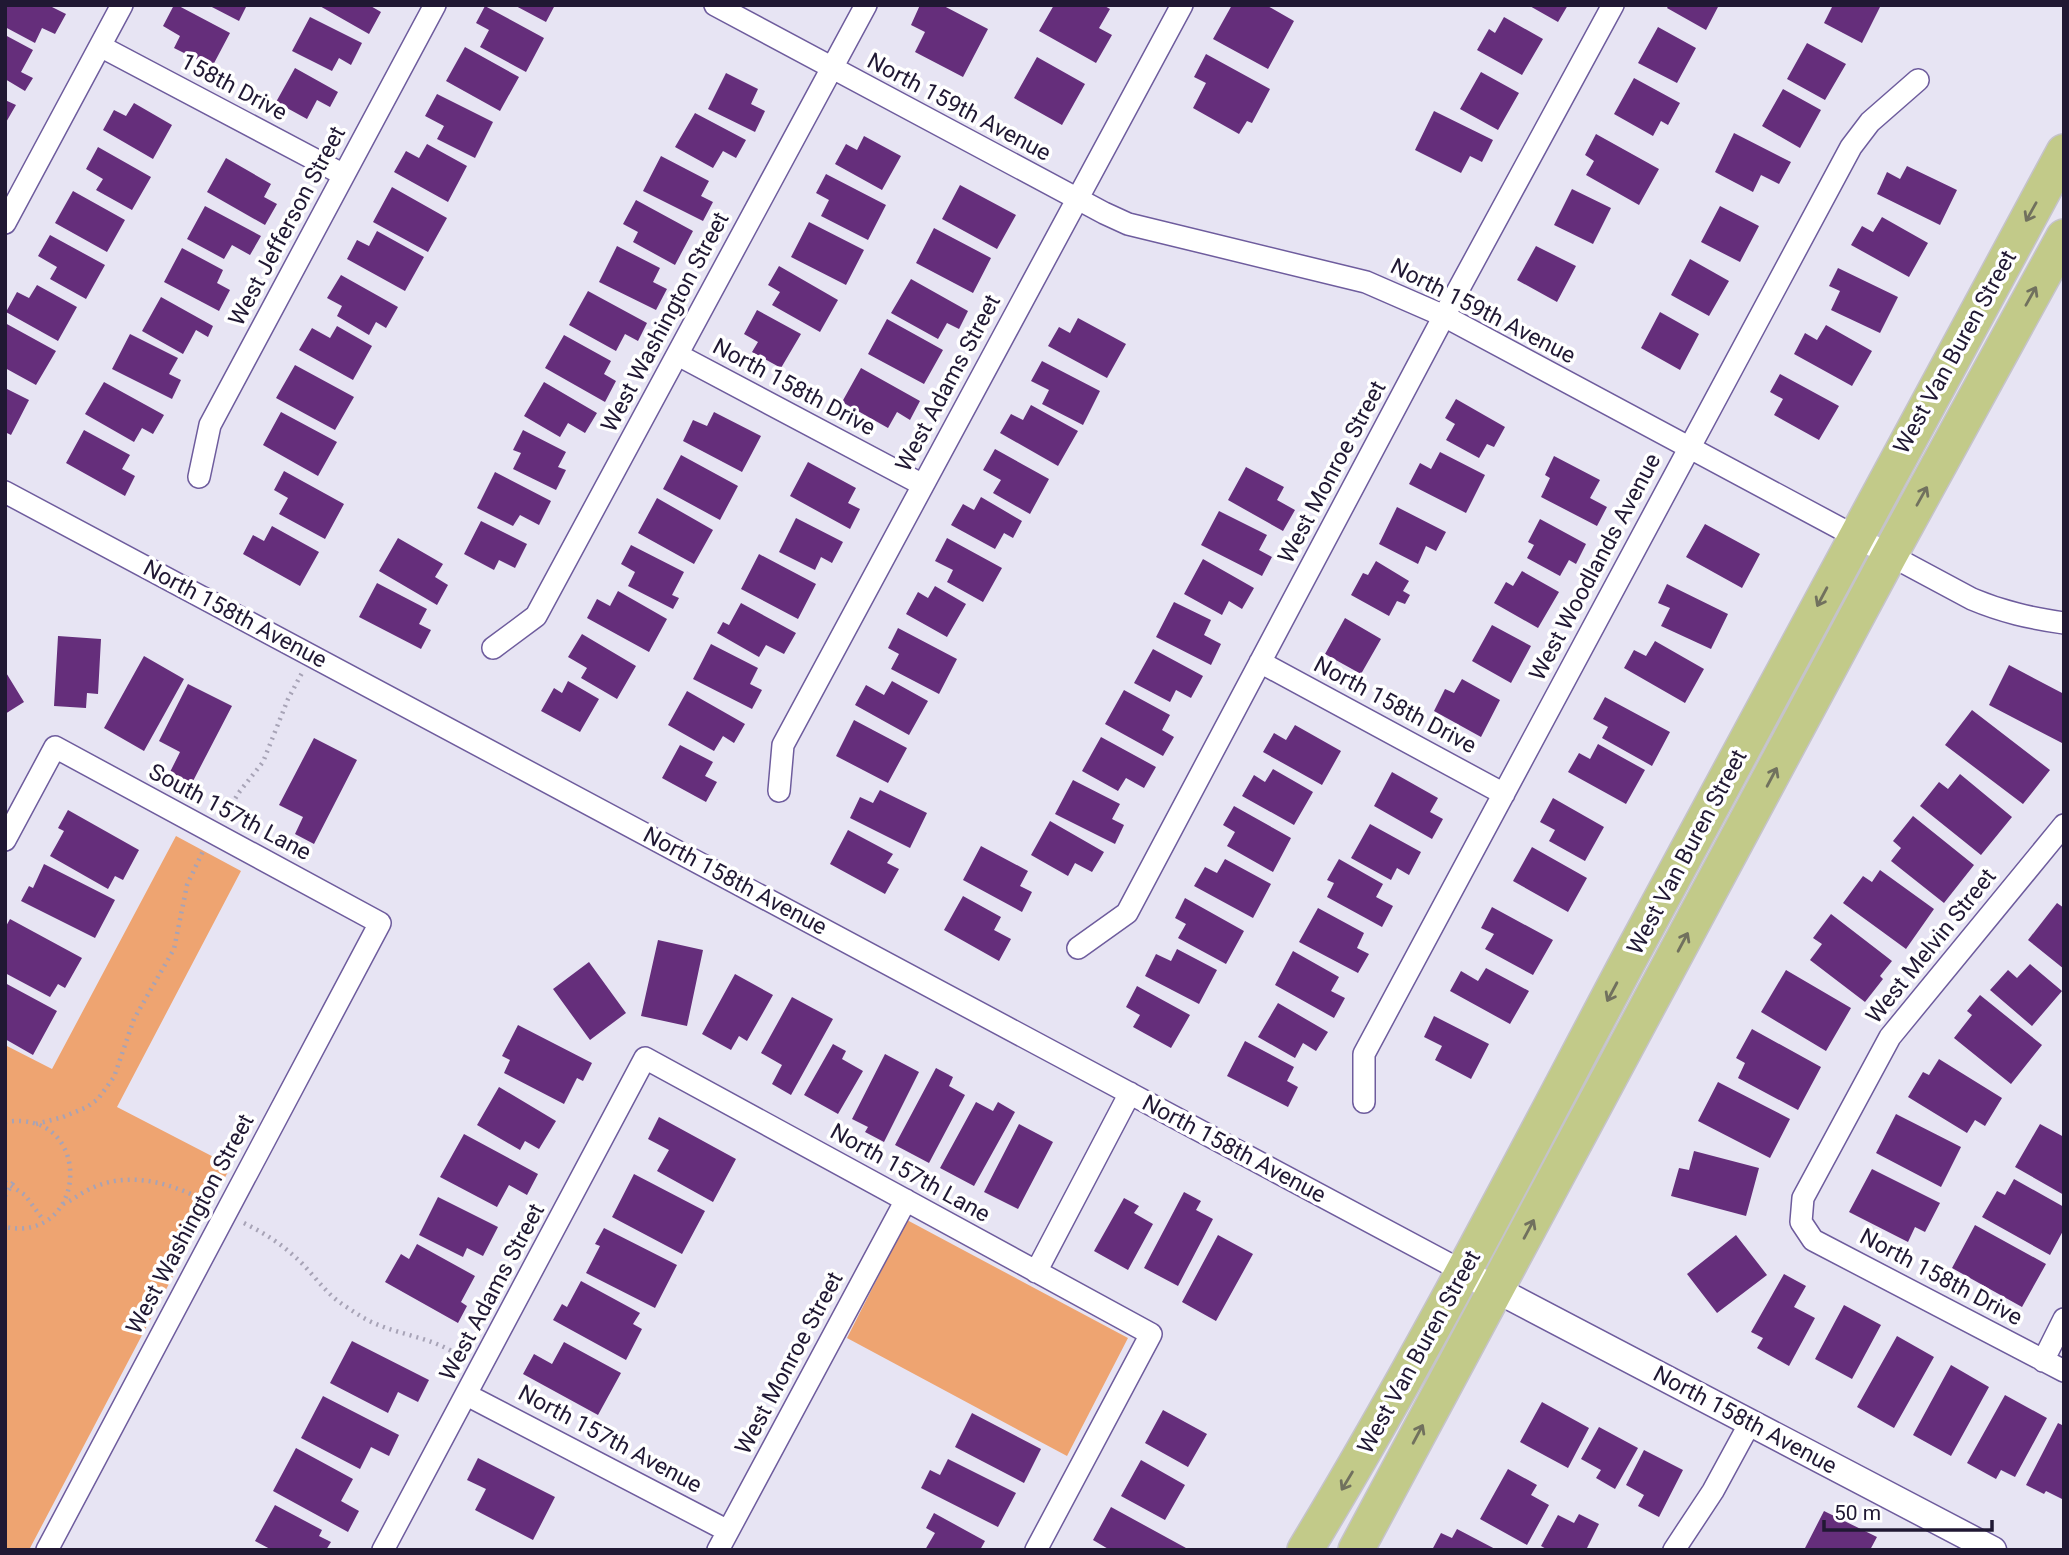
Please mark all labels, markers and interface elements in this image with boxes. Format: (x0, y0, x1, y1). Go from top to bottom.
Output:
street label: North 159th Avenue (863, 47, 1055, 167)
street label: 158th Drive (176, 48, 292, 126)
street label: West Jefferson Street (223, 122, 351, 330)
one-way arrow (2024, 201, 2038, 221)
street label: West Washington Street (596, 207, 734, 437)
street label: West Van Buren Street (1888, 246, 2022, 458)
street label: North 159th Avenue (1386, 253, 1580, 369)
one-way arrow (2025, 287, 2039, 307)
street label: West Adams Street (890, 290, 1006, 476)
street label: North 158th Drive (708, 333, 880, 441)
street label: West Monroe Street (1273, 376, 1391, 568)
street label: West Woodlands Avenue (1524, 449, 1666, 685)
one-way arrow (1916, 486, 1929, 507)
street label: North 158th Avenue (139, 554, 331, 674)
one-way arrow (1815, 586, 1829, 607)
street label: North 158th Drive (1309, 651, 1481, 759)
street label: West Van Buren Street (1621, 745, 1753, 959)
street label: South 157th Lane (144, 758, 316, 866)
one-way arrow (1766, 767, 1779, 788)
street label: North 158th Avenue (639, 821, 831, 941)
street label: West Melvin Street (1860, 863, 2002, 1029)
one-way arrow (1676, 933, 1690, 953)
one-way arrow (1605, 982, 1619, 1002)
street label: North 158th Avenue (1138, 1089, 1330, 1209)
street label: West Washington Street (121, 1109, 259, 1339)
street label: North 157th Lane (826, 1118, 994, 1228)
street label: West Adams Street (434, 1199, 550, 1385)
one-way arrow (1522, 1219, 1536, 1240)
street label: North 158th Drive (1855, 1223, 2027, 1331)
street label: West Van Buren Street (1352, 1246, 1486, 1458)
street label: West Monroe Street (730, 1267, 848, 1459)
street label: North 158th Avenue (1649, 1360, 1841, 1480)
street label: North 157th Avenue (514, 1379, 706, 1499)
one-way arrow (1412, 1424, 1426, 1445)
one-way arrow (1339, 1471, 1353, 1491)
scale bar (1824, 1488, 1992, 1532)
text: 50 m (1834, 1501, 1881, 1525)

